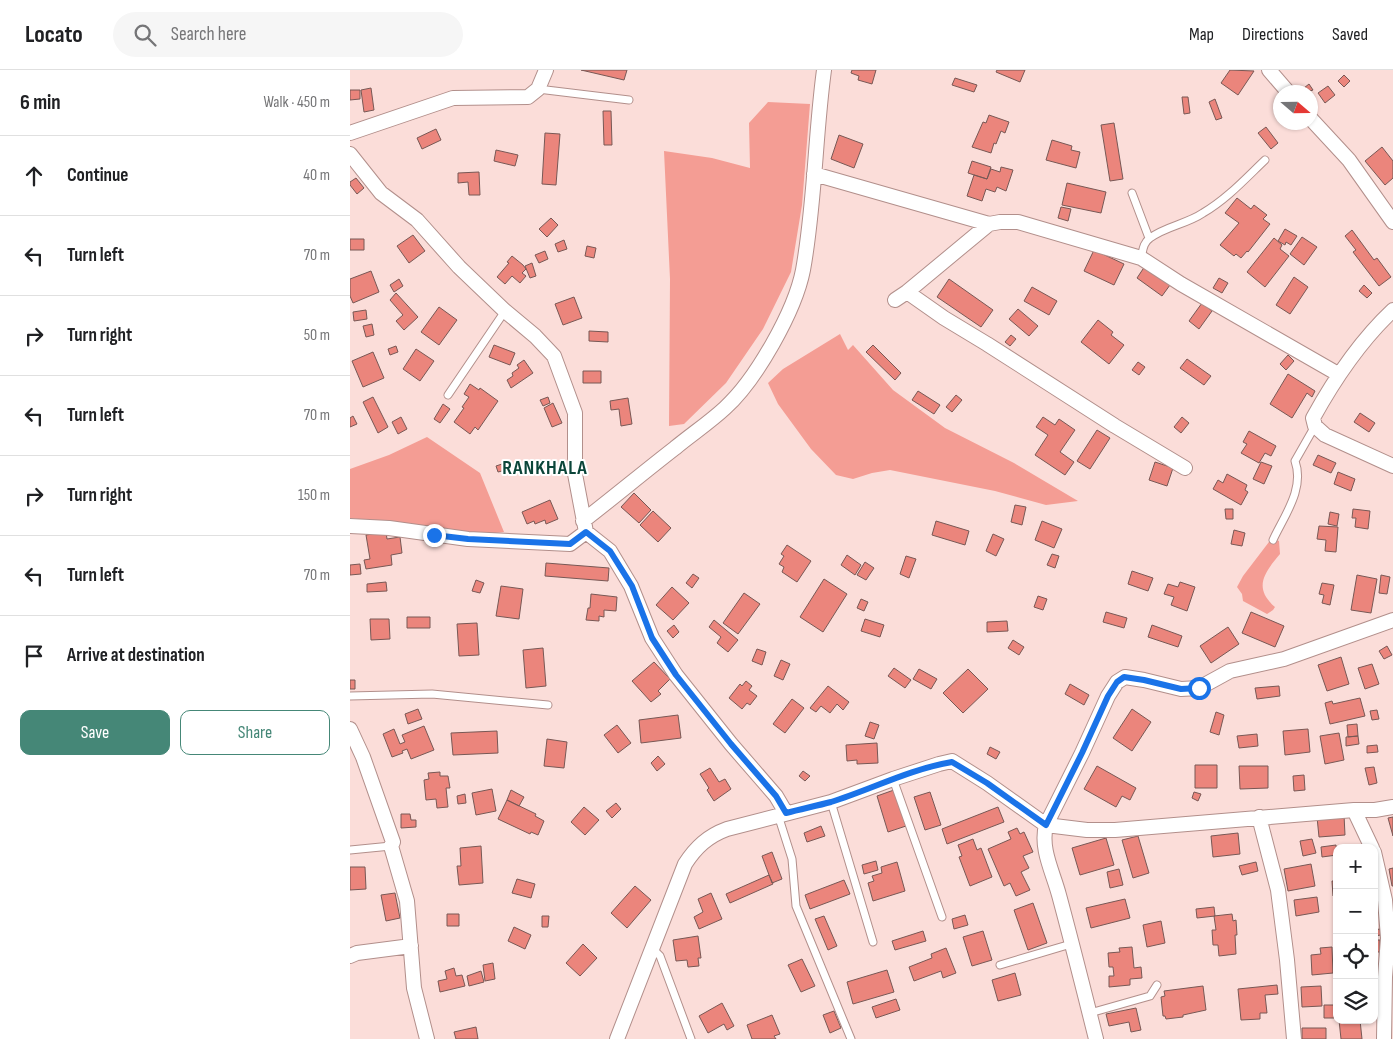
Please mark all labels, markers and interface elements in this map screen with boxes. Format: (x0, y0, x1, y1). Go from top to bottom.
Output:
search box (113, 12, 463, 57)
text: Locato (25, 20, 83, 49)
icon: search (131, 21, 159, 49)
text: Search here (171, 23, 246, 46)
text: Map (1189, 24, 1214, 45)
text: Directions (1242, 24, 1304, 45)
text: Saved (1332, 24, 1368, 45)
north arrow (1273, 85, 1318, 130)
text: 6 min (20, 90, 61, 115)
text: Walk · 450 m (263, 93, 330, 112)
icon: ahead (20, 162, 48, 190)
text: Continue (67, 164, 128, 187)
text: 40 m (303, 166, 330, 185)
icon: left (20, 242, 48, 270)
text: Turn left (67, 244, 124, 267)
text: 70 m (304, 246, 330, 265)
icon: right (20, 322, 48, 350)
text: Turn right (67, 324, 132, 347)
text: 50 m (304, 326, 330, 345)
icon: left (20, 402, 48, 430)
text: Turn left (67, 404, 124, 427)
text: 70 m (304, 406, 330, 425)
district label: RANKHALA (502, 456, 588, 480)
icon: right (20, 482, 48, 510)
text: Turn right (67, 484, 132, 507)
text: 150 m (298, 486, 330, 505)
route end (423, 524, 446, 547)
icon: left (20, 562, 48, 590)
text: Turn left (67, 564, 124, 587)
text: 70 m (304, 566, 330, 585)
icon: arrive (20, 642, 48, 670)
text: Arrive at destination (67, 644, 205, 667)
route start (1188, 677, 1211, 700)
button: Save (20, 710, 170, 755)
button: Share (180, 710, 330, 755)
map controls (1333, 844, 1378, 1024)
button: + (1333, 844, 1378, 889)
button: − (1333, 889, 1378, 934)
button: locate (1333, 934, 1378, 979)
button: layers (1333, 979, 1378, 1024)

